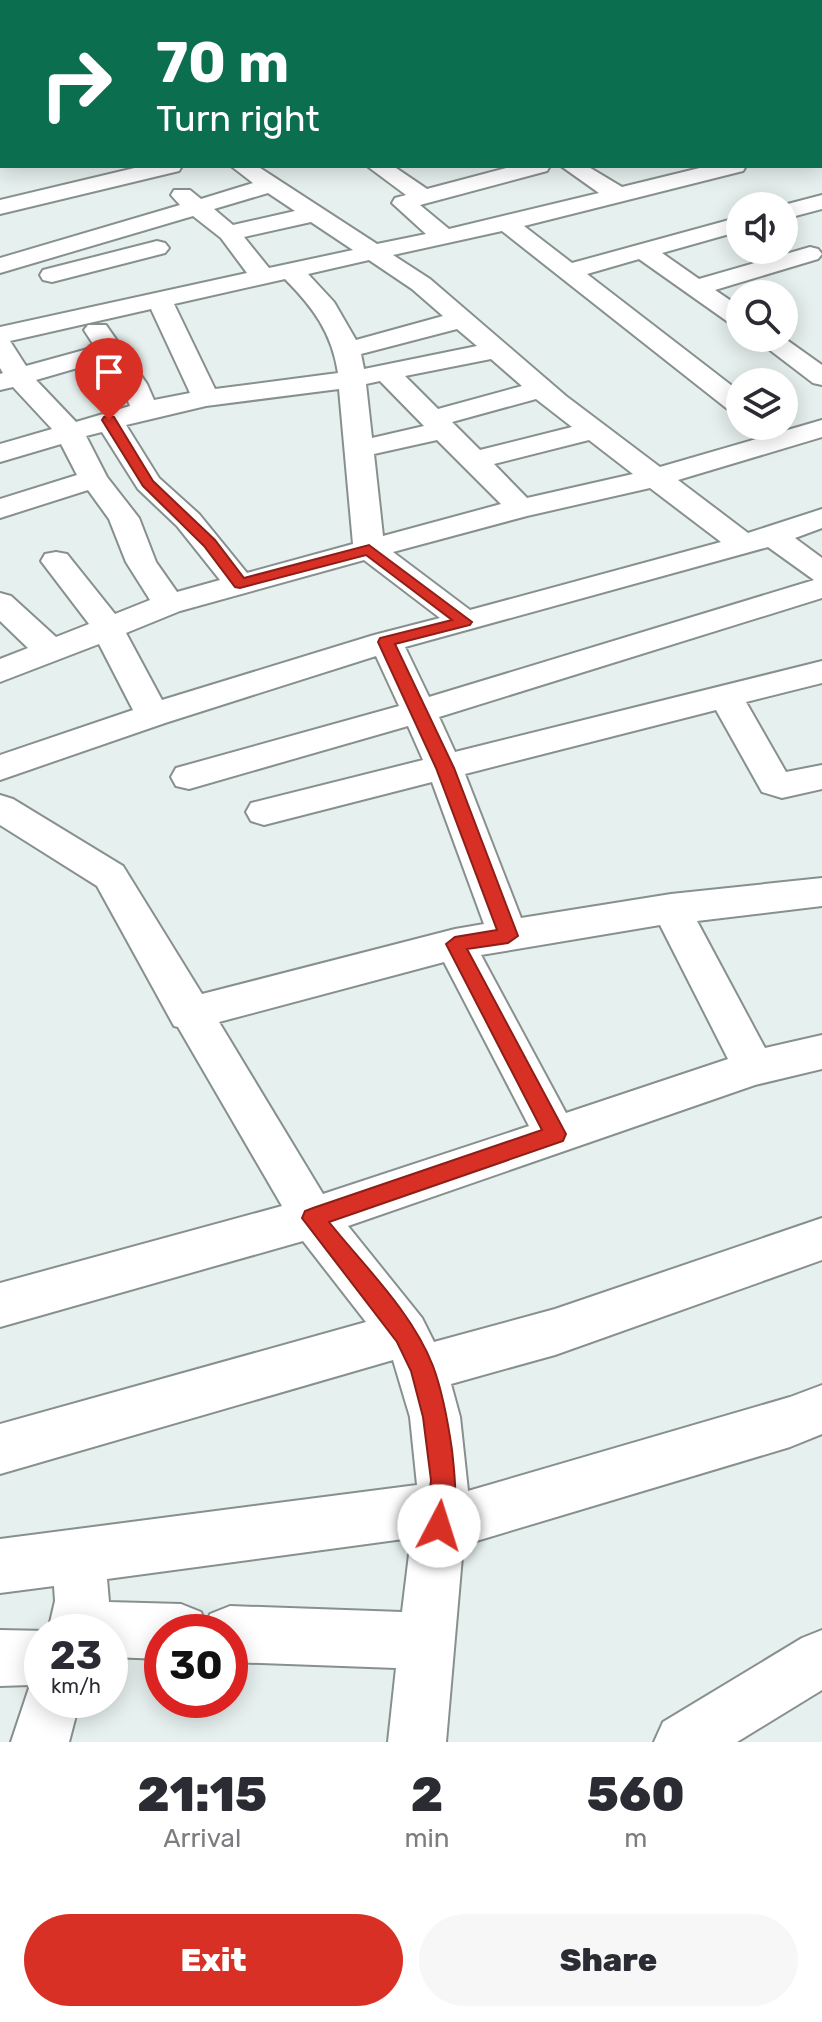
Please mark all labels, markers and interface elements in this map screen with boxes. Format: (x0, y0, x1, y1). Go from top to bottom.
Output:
text: 70 m (156, 30, 289, 96)
icon: right (24, 32, 128, 136)
text: Turn right (156, 97, 320, 140)
map controls (726, 192, 798, 440)
button: sound (726, 192, 798, 264)
button: search (726, 280, 798, 352)
pin (75, 338, 143, 420)
icon: arrive (87, 350, 131, 394)
button: layers (726, 368, 798, 440)
position arrow (397, 1484, 481, 1568)
speed limit sign: 30 (144, 1614, 248, 1718)
text: 23 (50, 1632, 102, 1679)
text: km/h (51, 1674, 101, 1698)
text: 21:15 (137, 1766, 267, 1823)
text: 2 (411, 1766, 443, 1823)
text: 560 (587, 1766, 685, 1823)
text: Arrival (163, 1823, 241, 1854)
text: min (404, 1823, 450, 1854)
text: m (624, 1823, 647, 1854)
button: Exit (24, 1914, 403, 2006)
button: Share (419, 1914, 798, 2006)

